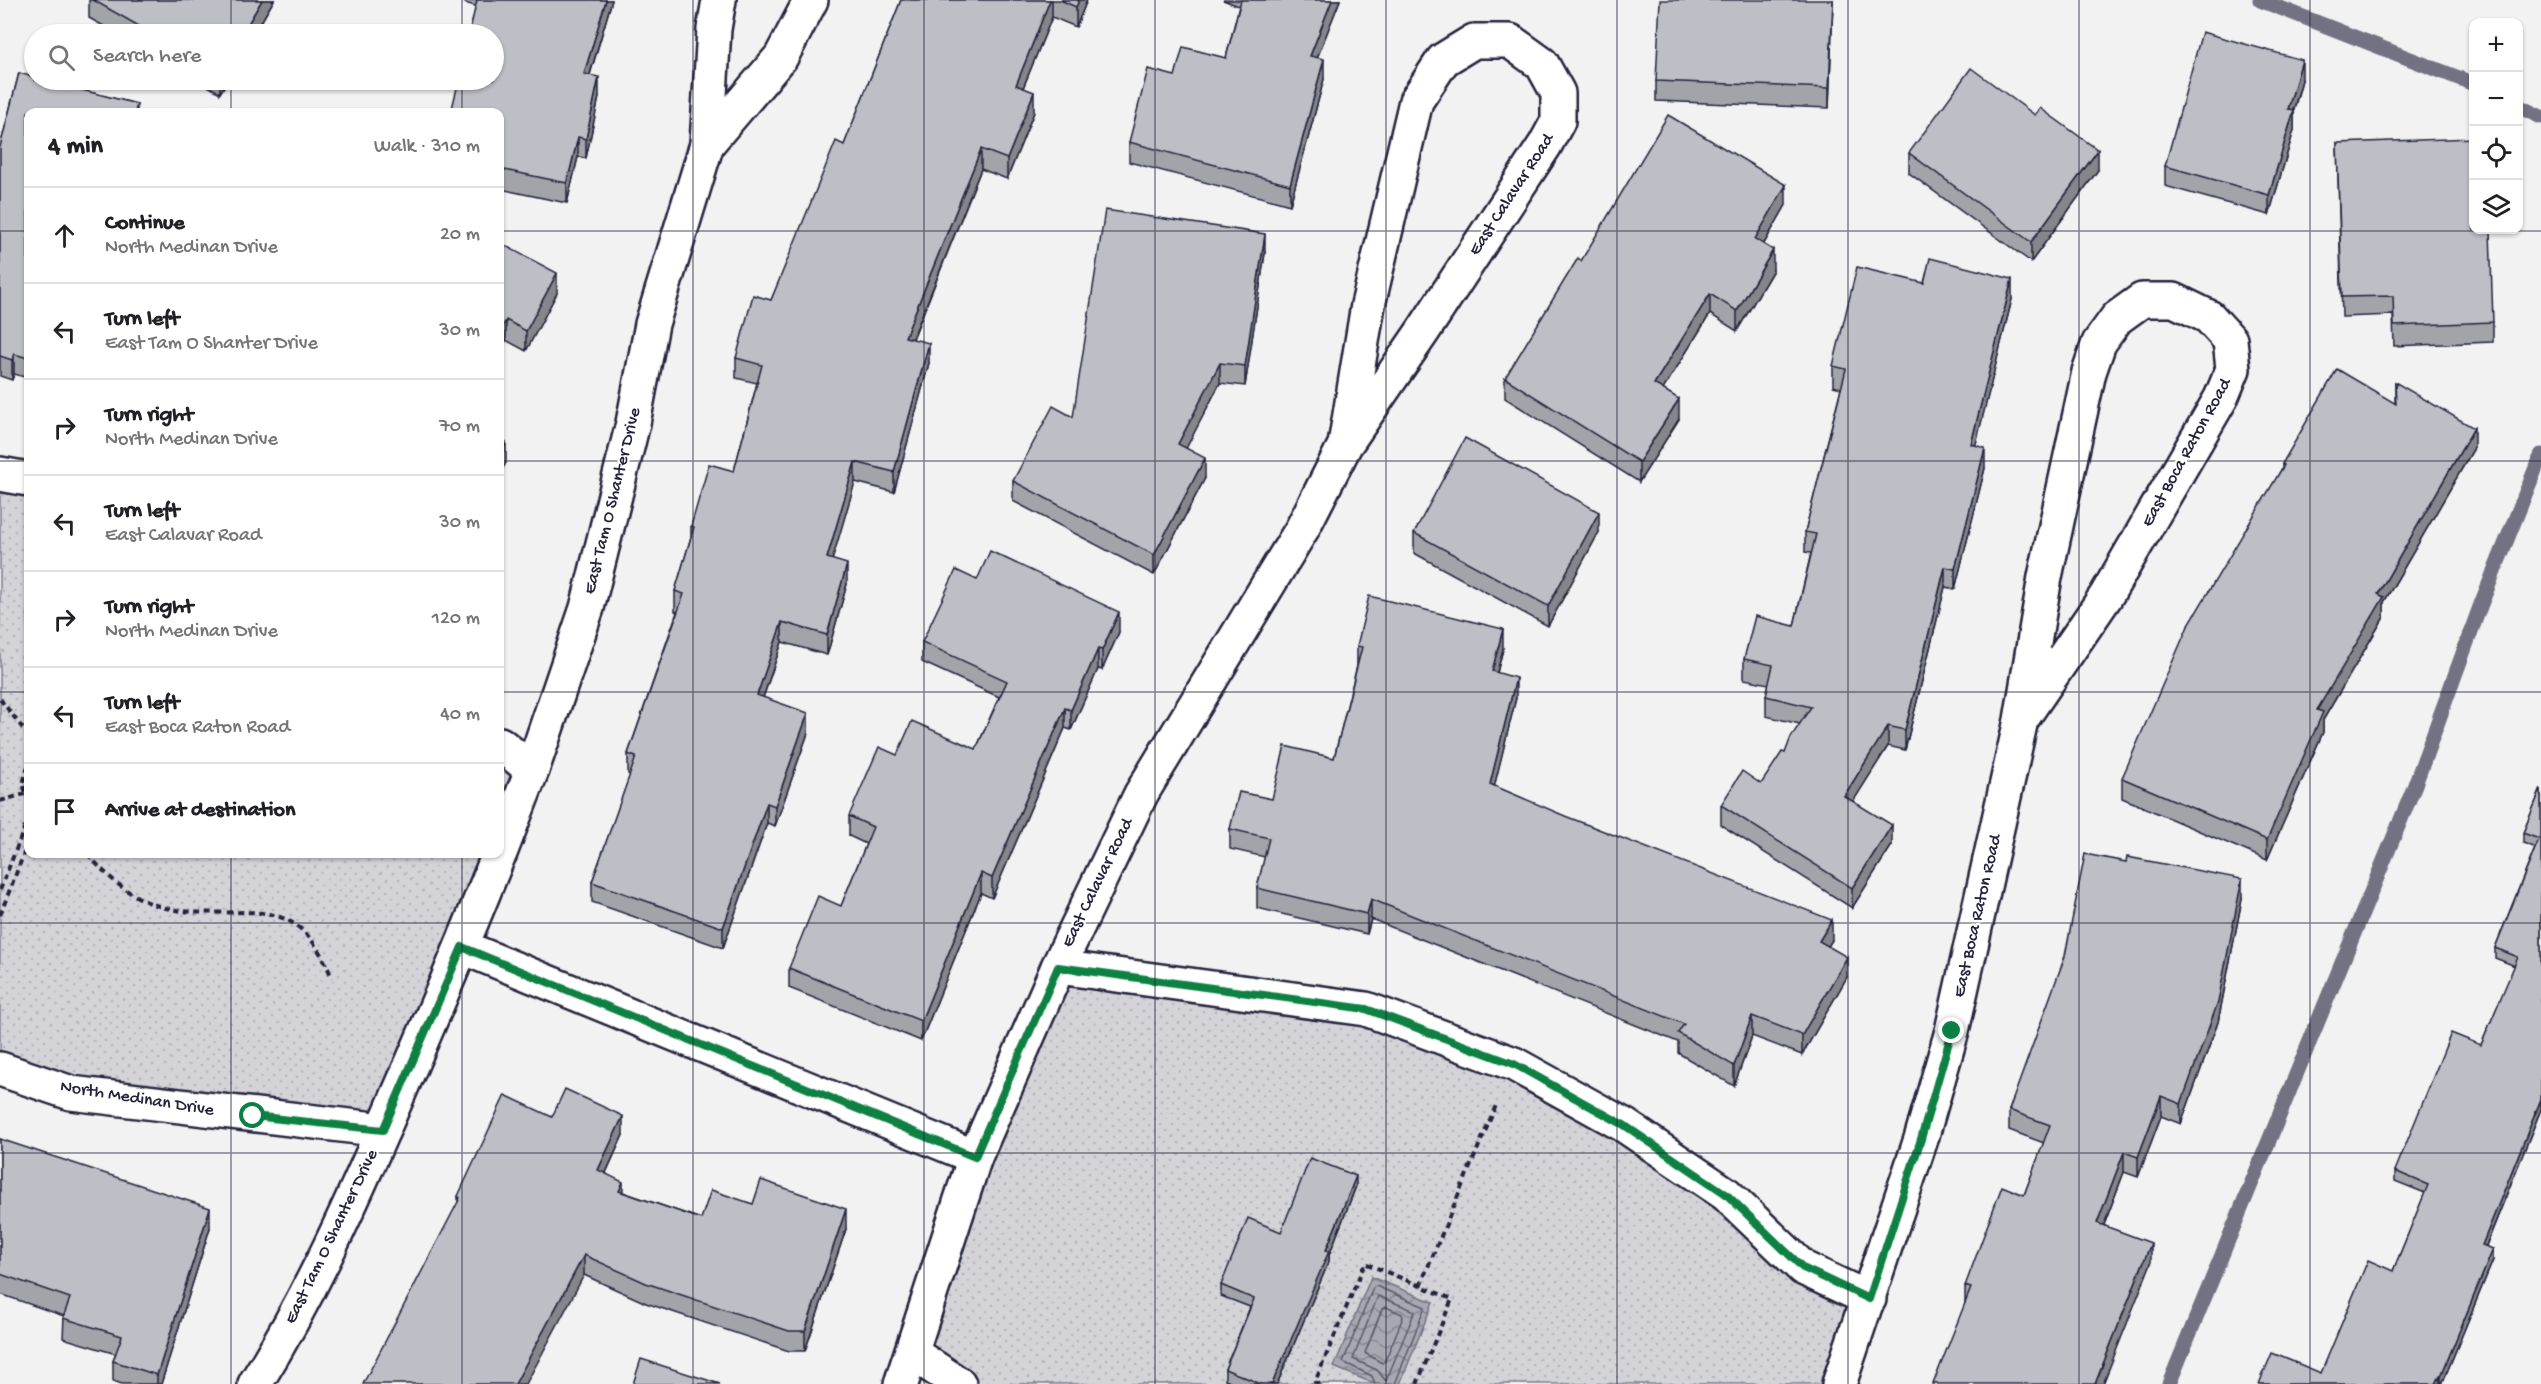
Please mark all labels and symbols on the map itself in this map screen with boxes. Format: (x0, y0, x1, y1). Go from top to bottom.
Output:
street label: East Calavar Road (1465, 129, 1560, 260)
street label: East Boca Raton Road (2137, 374, 2237, 531)
street label: East Tam O Shanter Drive (580, 405, 647, 596)
street label: East Calavar Road (1058, 814, 1139, 951)
street label: East Boca Raton Road (1949, 831, 2007, 1000)
route end (1938, 1017, 1964, 1043)
street label: North Medinan Drive (59, 1076, 216, 1122)
route start (239, 1102, 265, 1128)
street label: East Tam O Shanter Drive (281, 1146, 384, 1328)

